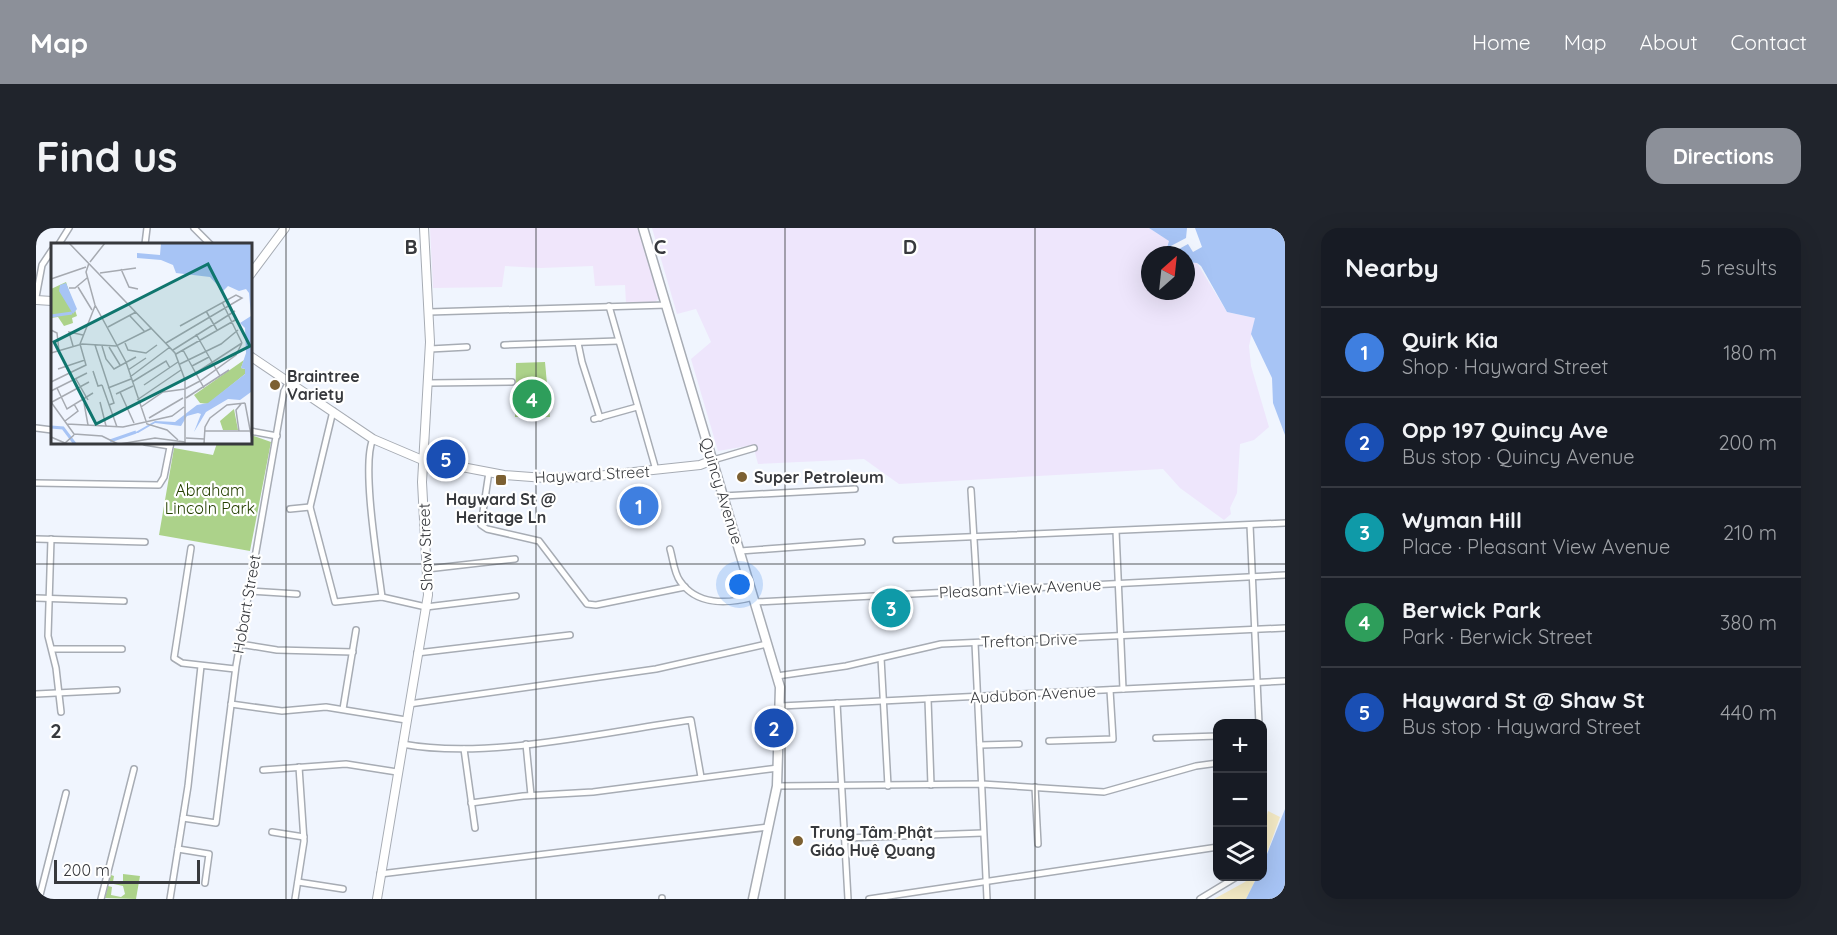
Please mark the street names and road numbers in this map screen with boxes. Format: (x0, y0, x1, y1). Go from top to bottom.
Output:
street label: Quincy Avenue (696, 435, 748, 547)
street label: Hayward Street (534, 461, 650, 487)
street label: Shaw Street (413, 503, 437, 591)
street label: Hobart Street (227, 553, 265, 655)
street label: Pleasant View Avenue (938, 574, 1102, 602)
street label: Trefton Drive (980, 628, 1078, 652)
street label: Audubon Avenue (970, 681, 1096, 707)

